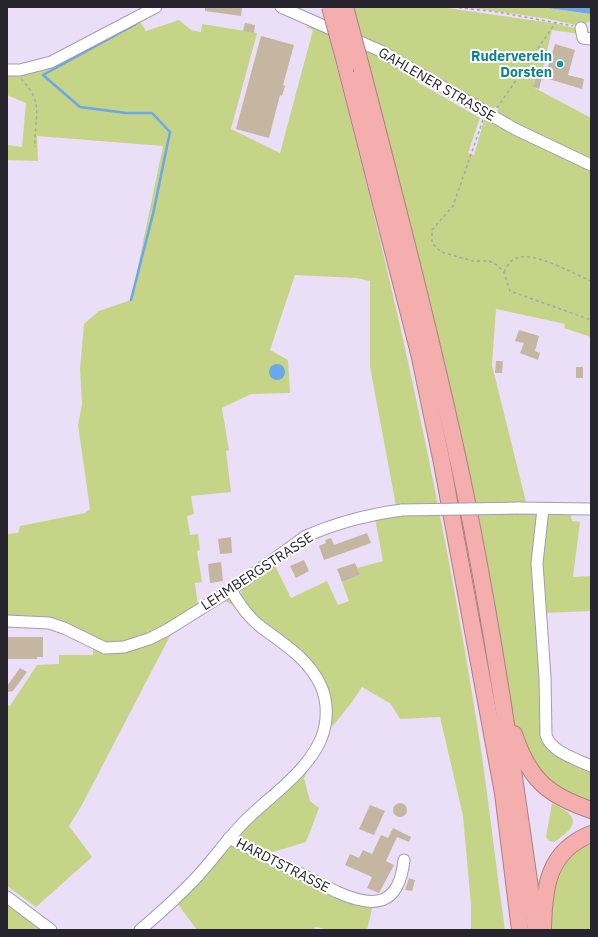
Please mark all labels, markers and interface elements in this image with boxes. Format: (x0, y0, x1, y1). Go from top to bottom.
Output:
street label: GAHLENER STRASSE (375, 43, 499, 125)
place label: Ruderverein Dorsten (471, 47, 552, 81)
marker: Ruderverein Dorsten (555, 59, 565, 69)
street label: LEHMBERGSTRASSE (197, 528, 317, 614)
street label: HARDTSTRASSE (233, 834, 333, 896)

